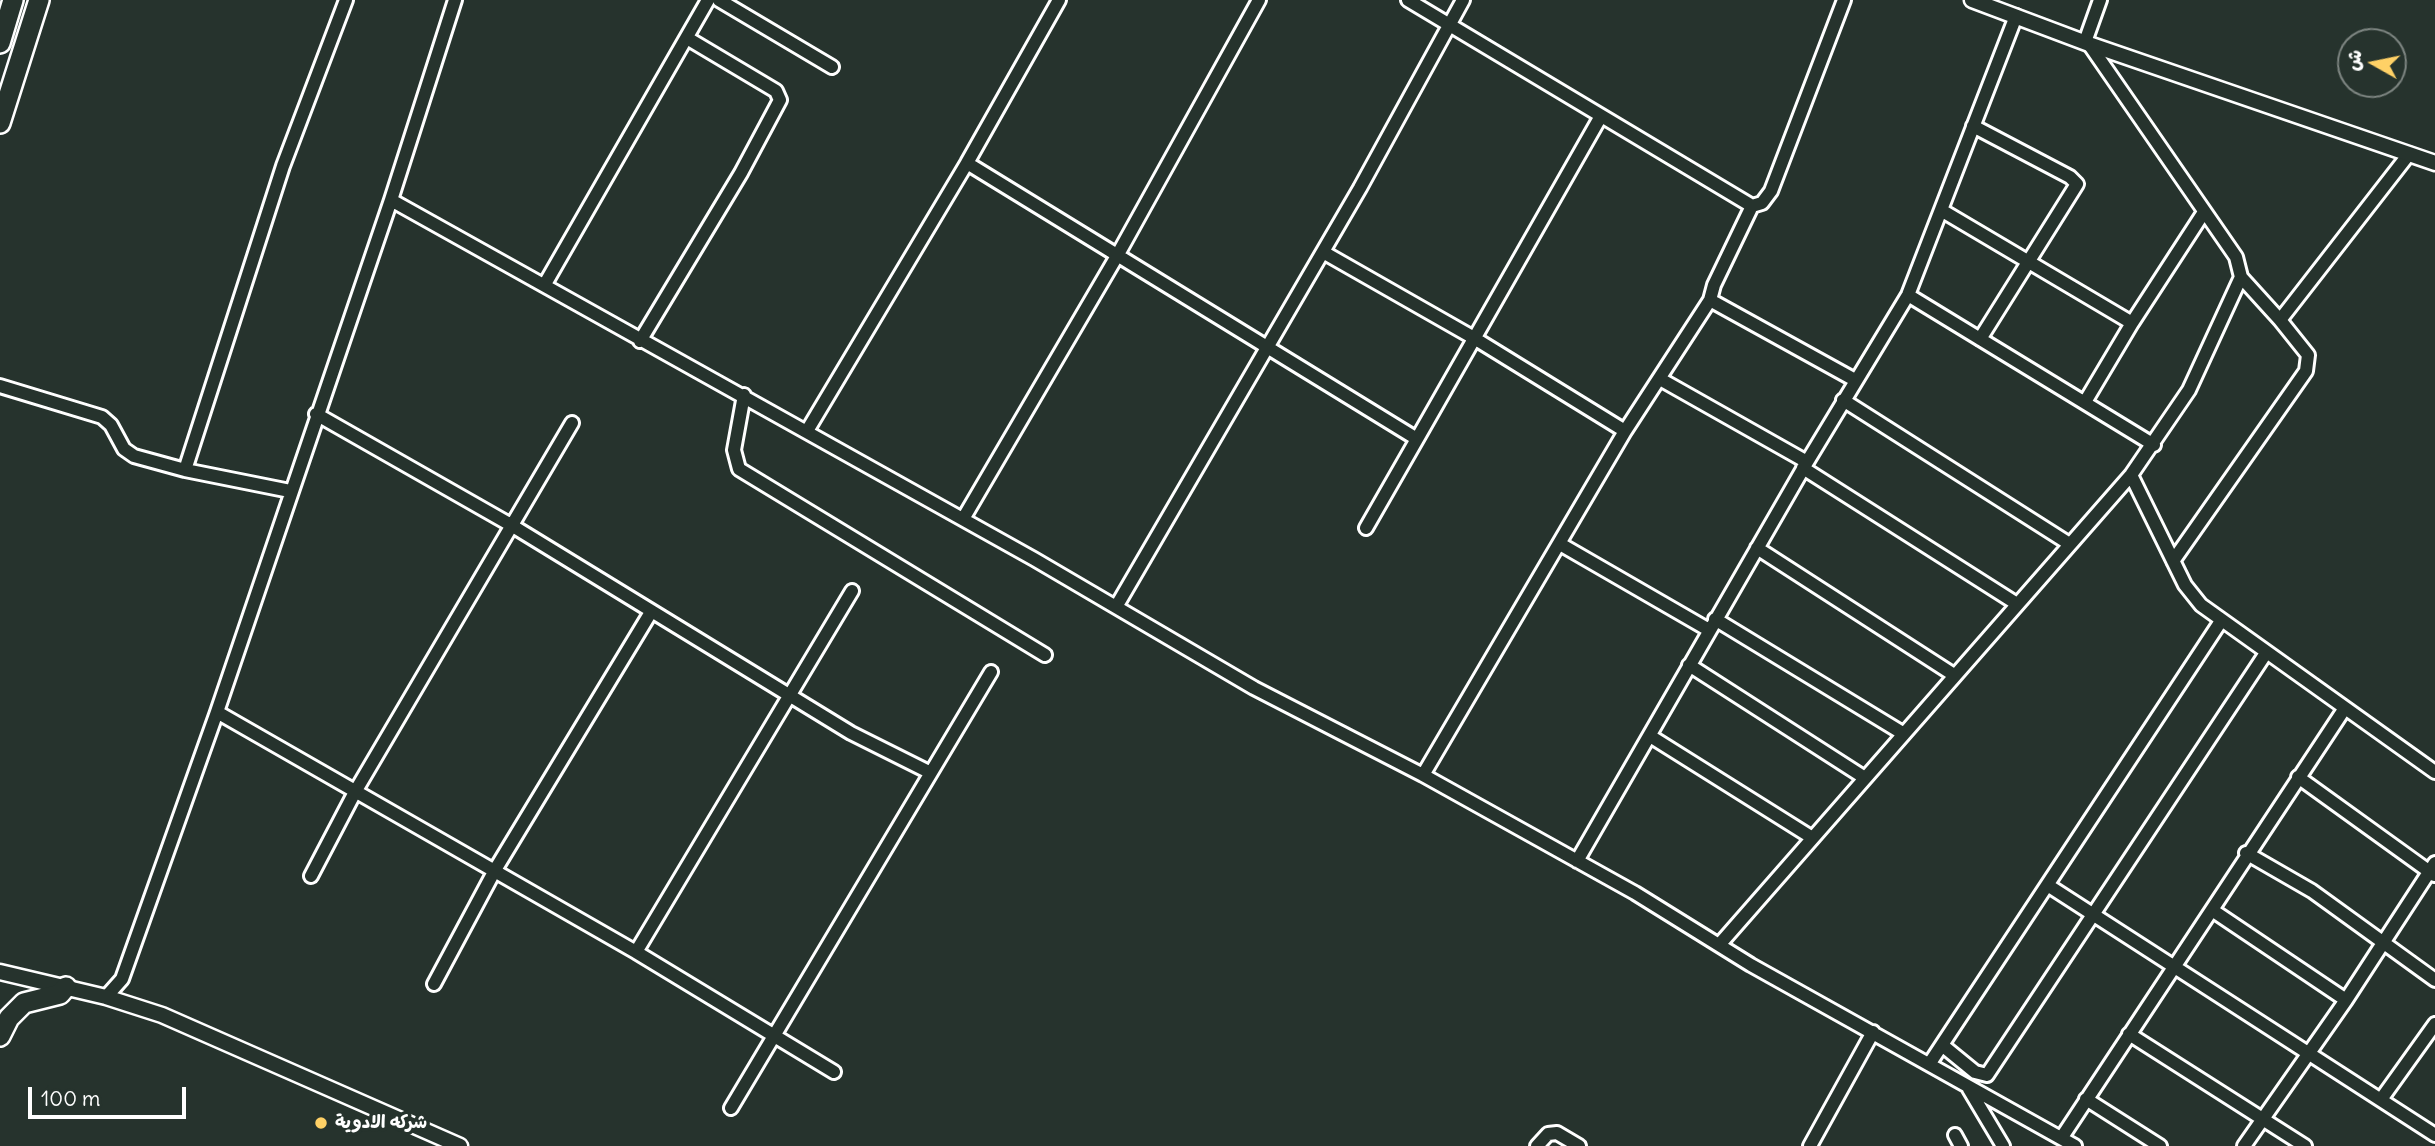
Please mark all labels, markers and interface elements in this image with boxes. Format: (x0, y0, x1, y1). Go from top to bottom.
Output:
north arrow (2337, 28, 2407, 98)
text: ش (2340, 48, 2367, 72)
scale bar (32, 1072, 189, 1116)
text: 100 m (41, 1085, 100, 1112)
place label: شركه الادوية (335, 1112, 427, 1134)
marker: شركه الادوية (313, 1115, 329, 1131)

